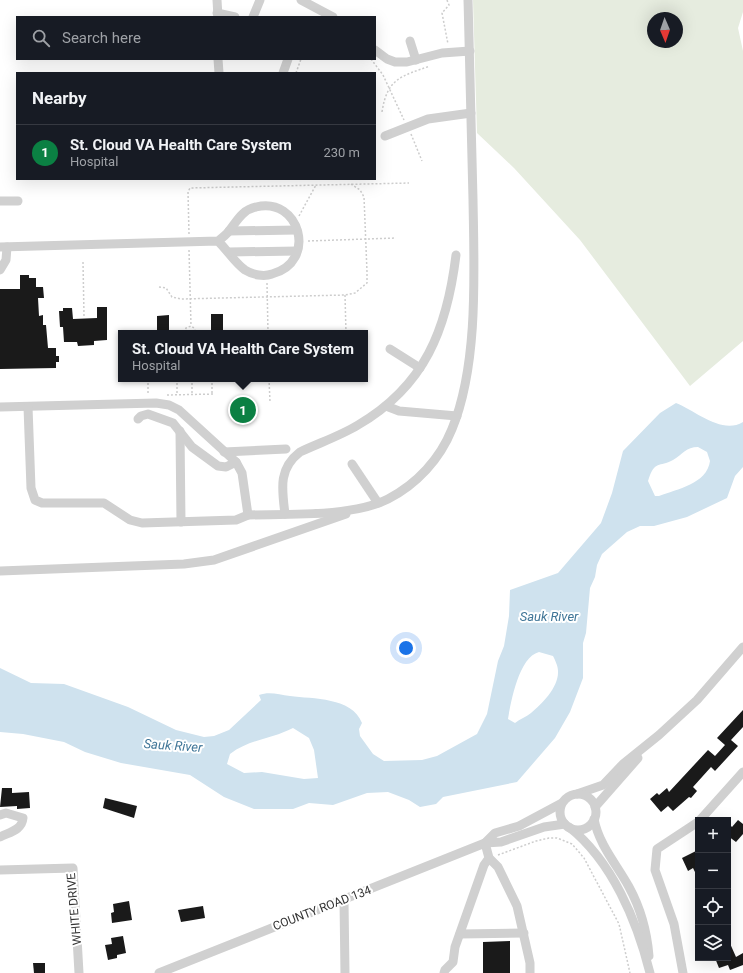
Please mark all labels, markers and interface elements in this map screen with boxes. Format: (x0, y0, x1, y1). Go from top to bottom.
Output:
north arrow (647, 12, 683, 48)
search box (16, 16, 376, 60)
icon: search (30, 27, 52, 49)
text: Search here (62, 29, 141, 47)
text: Nearby (32, 88, 87, 108)
text: St. Cloud VA Health Care System (70, 136, 292, 154)
text: 1 (41, 145, 49, 160)
text: 230 m (323, 145, 360, 160)
text: Hospital (70, 154, 118, 169)
popup (118, 330, 368, 382)
text: St. Cloud VA Health Care System (132, 340, 354, 358)
text: Hospital (132, 358, 180, 373)
pin: 1 (230, 395, 256, 425)
water label: Sauk River (520, 609, 579, 624)
your location (396, 638, 416, 658)
water label: Sauk River (143, 736, 203, 755)
map controls (695, 817, 731, 961)
button: + (695, 817, 731, 853)
button: − (695, 853, 731, 889)
street label: WHITE DRIVE (64, 872, 84, 946)
street label: COUNTY ROAD 134 (271, 883, 373, 933)
button: locate (695, 889, 731, 925)
button: layers (695, 925, 731, 961)

